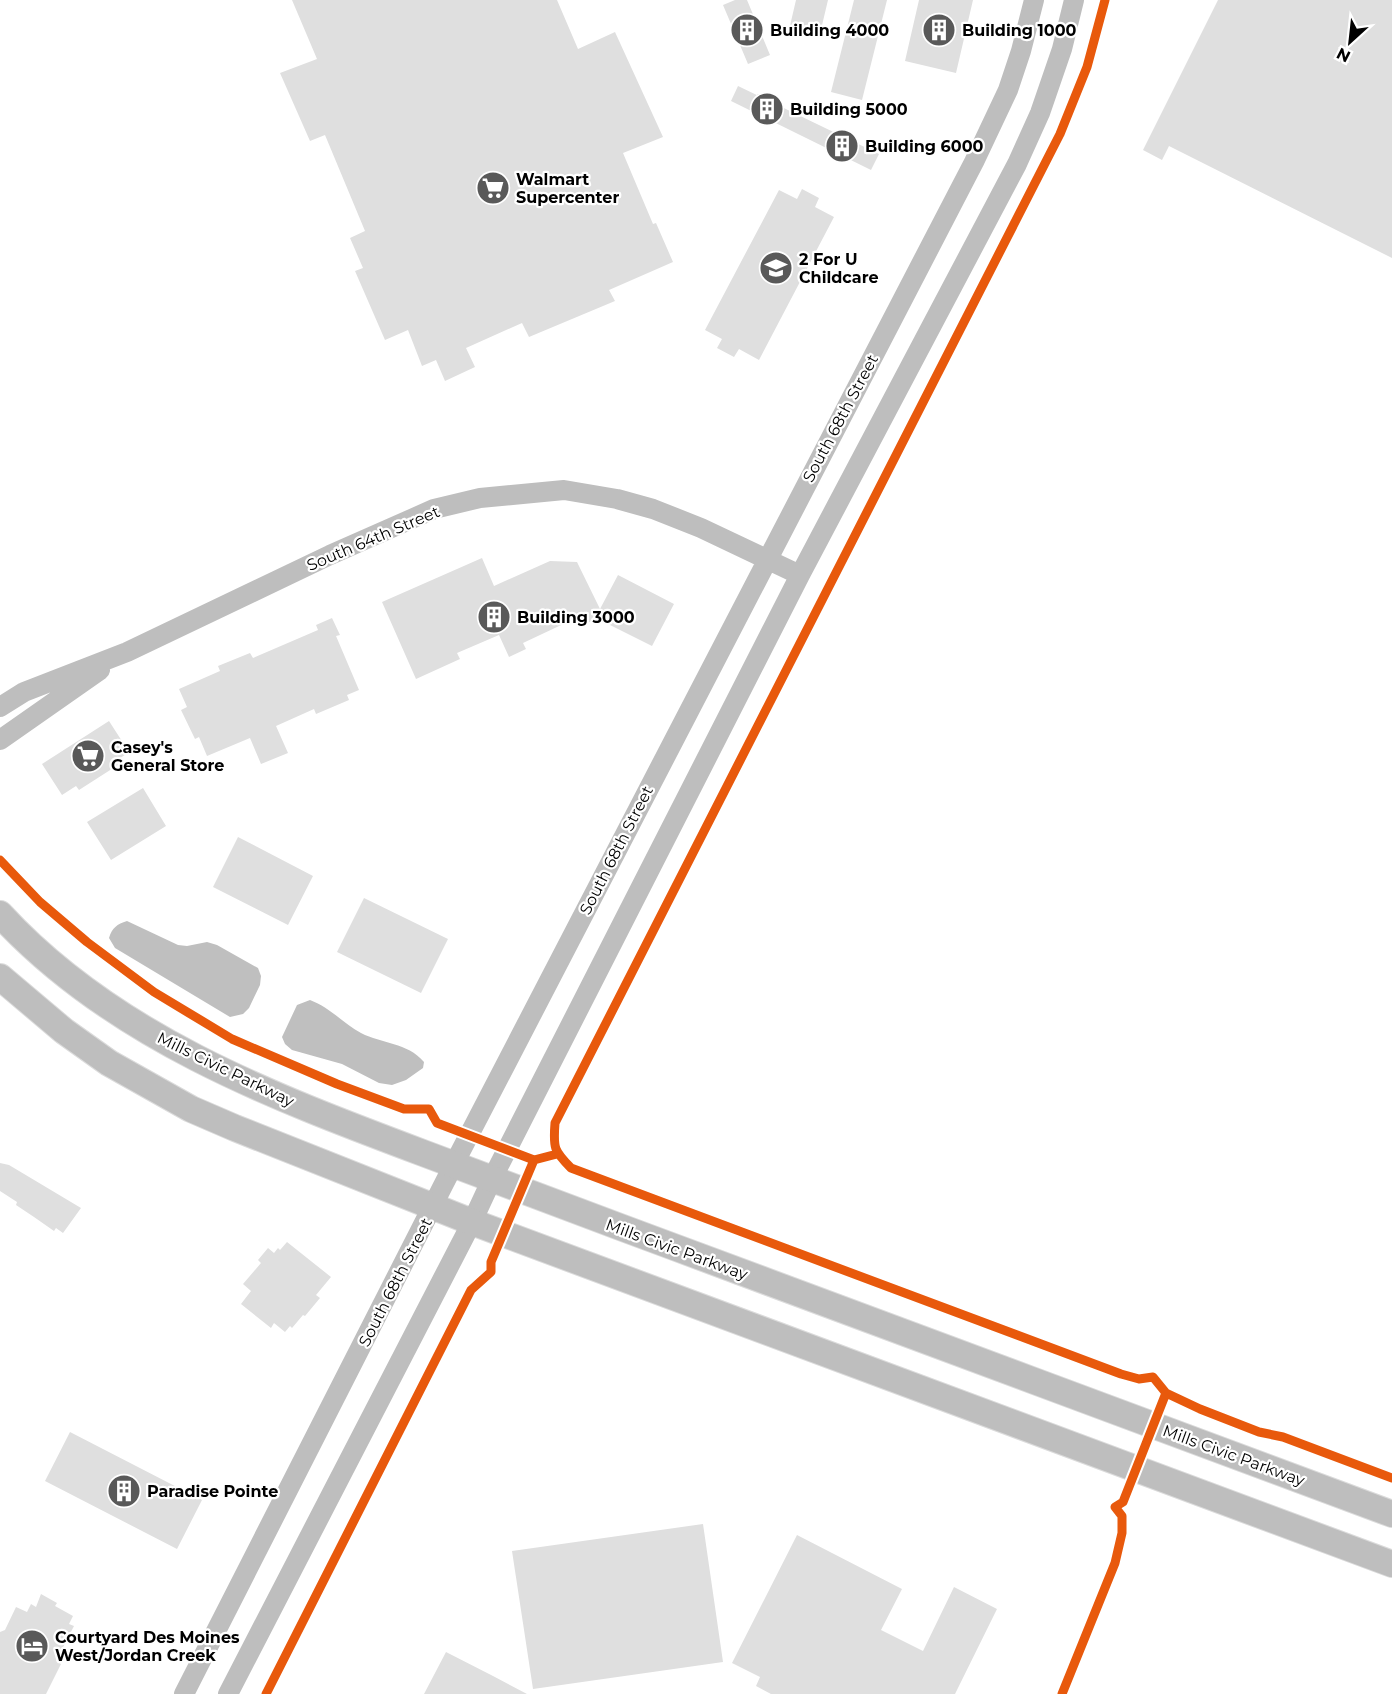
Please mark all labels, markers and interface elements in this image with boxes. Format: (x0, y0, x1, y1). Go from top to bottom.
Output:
building icon: Building 4000 (729, 12, 765, 48)
building icon: Building 1000 (921, 12, 957, 48)
north arrow (1320, 12, 1380, 72)
place label: Building 4000 (770, 21, 889, 40)
place label: Building 1000 (962, 21, 1077, 40)
text: N (1333, 44, 1353, 66)
building icon: Building 5000 (749, 91, 785, 127)
place label: Building 5000 (790, 100, 908, 119)
building icon: Building 6000 (824, 128, 860, 164)
place label: Building 6000 (865, 137, 984, 156)
supermarket icon: Walmart Supercenter (475, 170, 511, 206)
place label: Walmart Supercenter (516, 170, 619, 207)
school or university icon: 2 For U Childcare (758, 250, 794, 286)
place label: 2 For U Childcare (799, 250, 879, 287)
street label: South 68th Street (799, 351, 882, 485)
street label: South 64th Street (304, 502, 443, 575)
building icon: Building 3000 (476, 599, 512, 635)
place label: Building 3000 (517, 608, 635, 627)
supermarket icon: Casey's General Store (70, 738, 106, 774)
place label: Casey's General Store (111, 738, 224, 775)
street label: South 68th Street (576, 782, 657, 918)
street label: Mills Civic Parkway (154, 1028, 298, 1111)
street label: South 68th Street (355, 1214, 436, 1350)
street label: Mills Civic Parkway (603, 1215, 751, 1284)
street label: Mills Civic Parkway (1160, 1421, 1308, 1490)
building icon: Paradise Pointe (106, 1473, 142, 1509)
place label: Paradise Pointe (147, 1482, 278, 1501)
hotel icon: Courtyard Des Moines West/Jordan Creek (14, 1628, 50, 1664)
place label: Courtyard Des Moines West/Jordan Creek (55, 1628, 240, 1665)

